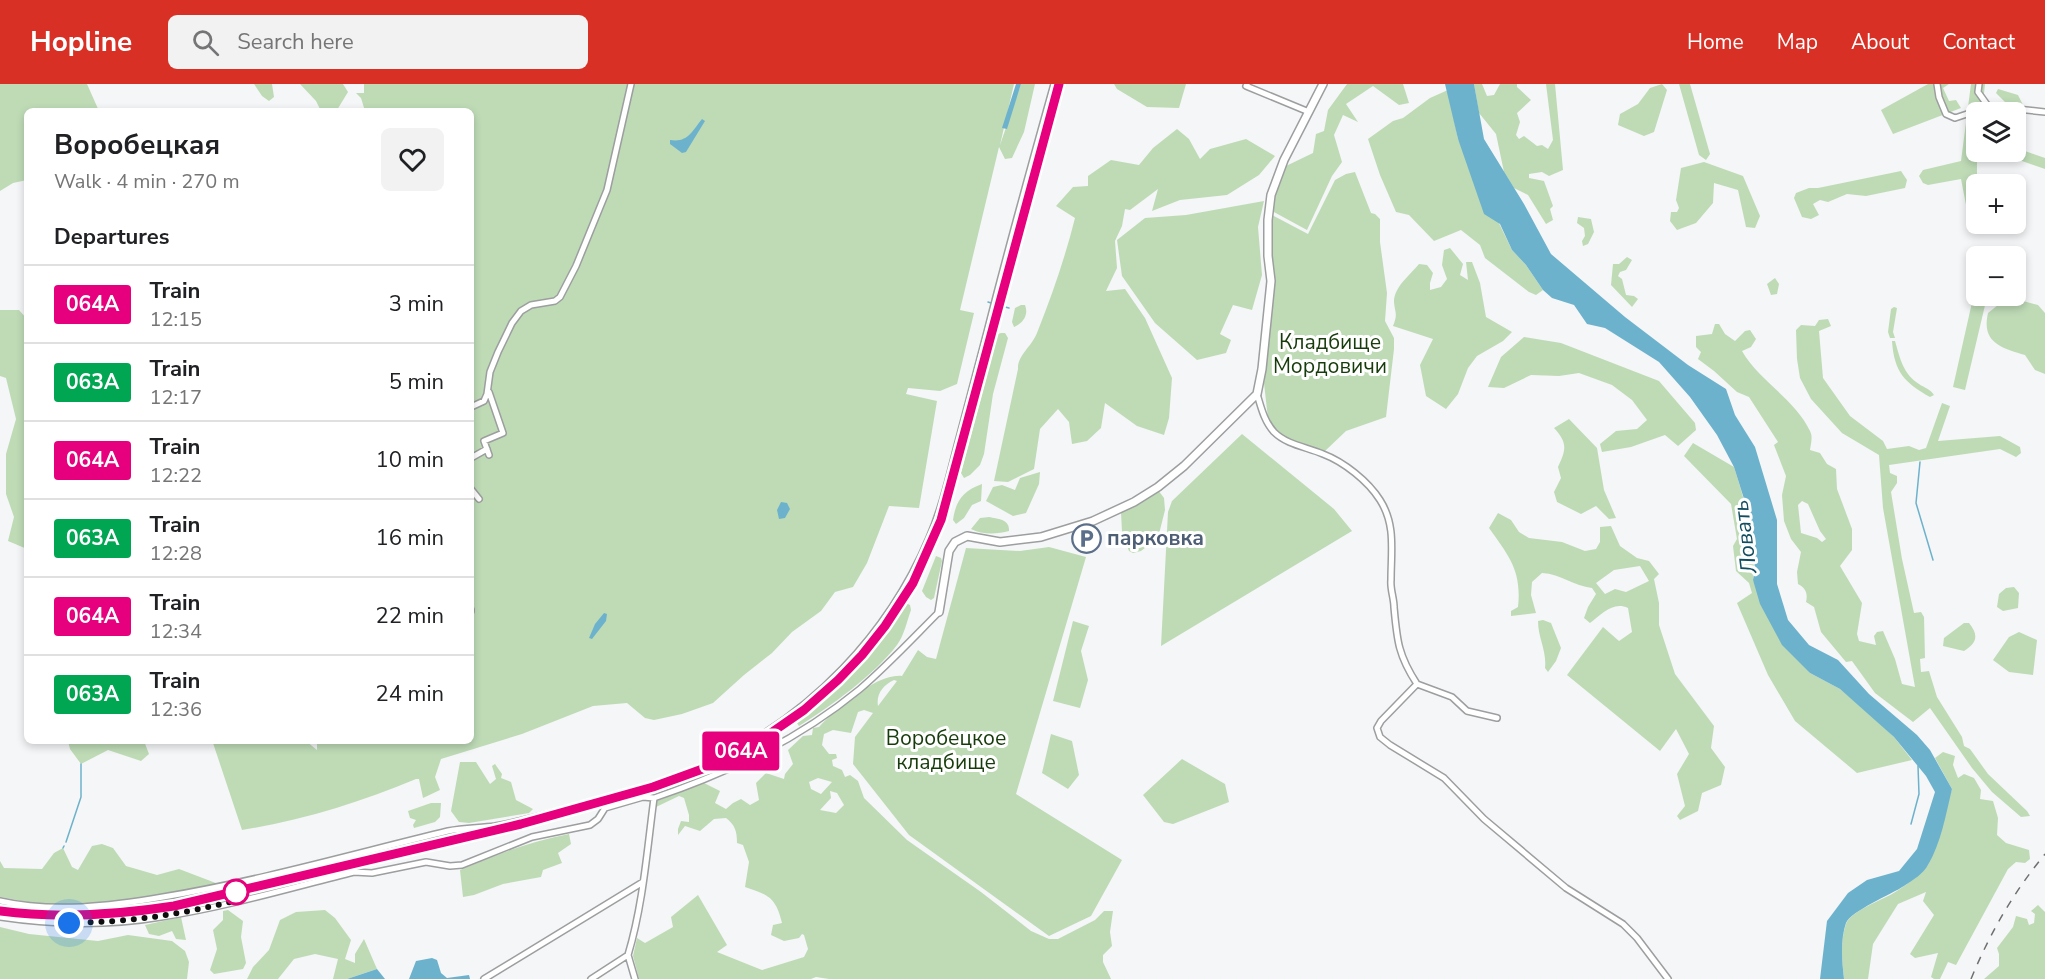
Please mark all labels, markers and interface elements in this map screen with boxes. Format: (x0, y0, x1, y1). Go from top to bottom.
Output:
search box (168, 15, 588, 69)
text: Hopline (30, 23, 132, 61)
icon: search (189, 26, 222, 59)
text: Search here (237, 27, 354, 57)
text: Home (1687, 28, 1744, 56)
text: Map (1777, 28, 1818, 56)
text: About (1851, 28, 1909, 56)
text: Contact (1942, 28, 2015, 56)
map controls (1966, 102, 2026, 306)
button: layers (1966, 102, 2026, 162)
text: Воробецкая (54, 126, 220, 164)
button: heart (381, 128, 444, 191)
text: Walk · 4 min · 270 m (54, 168, 240, 195)
button: + (1966, 174, 2026, 234)
text: Departures (54, 222, 169, 252)
button: − (1966, 246, 2026, 306)
text: Train (149, 276, 200, 306)
text: 3 min (389, 289, 444, 319)
text: 064А (66, 290, 119, 318)
text: 12:15 (149, 306, 202, 333)
park label: Кладбище Мордовичи (1273, 328, 1387, 380)
text: Train (149, 354, 200, 384)
text: 5 min (389, 367, 444, 397)
text: 063А (66, 368, 119, 396)
text: 12:17 (149, 384, 202, 411)
text: Train (149, 432, 200, 462)
text: 10 min (376, 445, 444, 475)
text: 064А (66, 446, 119, 474)
text: 12:22 (149, 462, 202, 489)
water label: Ловать (1726, 498, 1765, 577)
text: Train (149, 510, 200, 540)
parking icon: парковка (1070, 522, 1102, 554)
text: 16 min (376, 523, 444, 553)
text: 063А (66, 524, 119, 552)
place label: парковка (1107, 524, 1204, 552)
text: 12:28 (149, 540, 202, 567)
text: Train (149, 588, 200, 618)
text: 22 min (376, 601, 444, 631)
text: 064А (66, 602, 119, 630)
text: 12:34 (149, 618, 202, 645)
text: Train (149, 666, 200, 696)
text: 24 min (376, 679, 444, 709)
text: 063А (66, 680, 119, 708)
text: 12:36 (149, 696, 202, 723)
park label: Воробецкое кладбище (886, 724, 1006, 776)
line badge: 064А (699, 732, 783, 770)
text: 064А (714, 737, 768, 765)
unlabelled marker (223, 879, 249, 905)
your location (54, 908, 84, 938)

